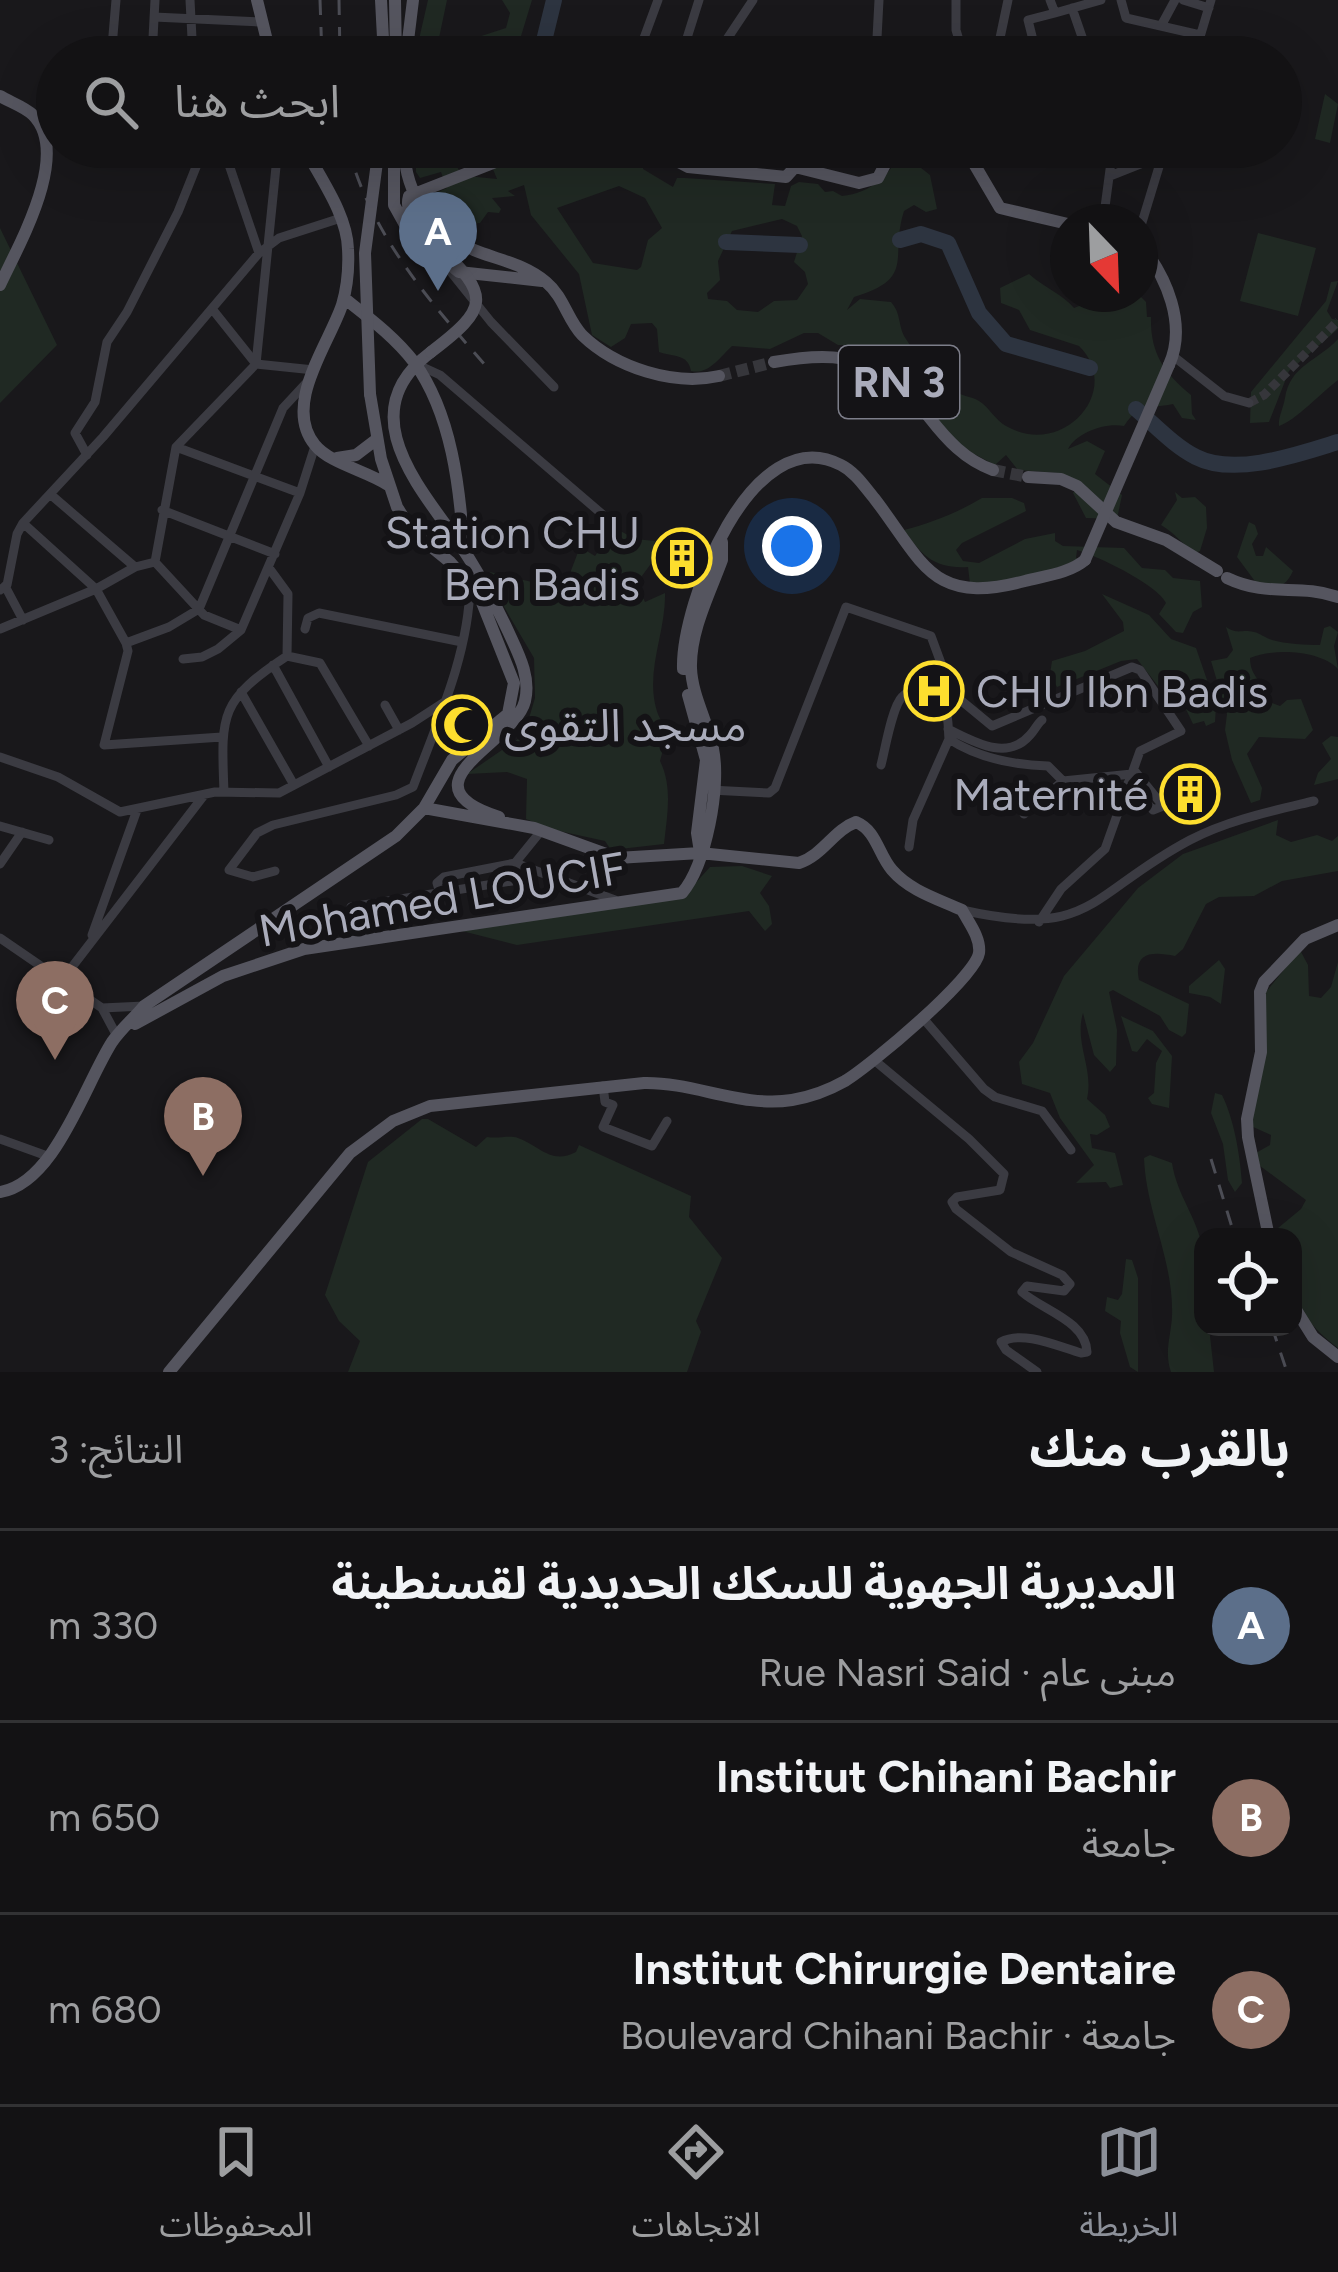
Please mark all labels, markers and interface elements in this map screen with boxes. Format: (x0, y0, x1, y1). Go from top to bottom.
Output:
search box (36, 36, 1302, 168)
icon: search (78, 69, 144, 135)
text: ابحث هنا (174, 74, 340, 128)
pin: A (399, 192, 477, 291)
north arrow (1050, 204, 1158, 312)
road number: RN 3 (839, 346, 959, 418)
place label: Station CHU Ben Badis (385, 505, 640, 611)
your location (762, 516, 822, 576)
building icon: Station CHU Ben Badis (651, 527, 713, 589)
hospital icon: CHU Ibn Badis (903, 660, 965, 722)
place label: CHU Ibn Badis (976, 664, 1268, 718)
mosque icon: مسجد التقوى (431, 694, 493, 756)
place label: مسجد التقوى (504, 698, 747, 752)
building icon: Maternité (1159, 763, 1221, 825)
place label: Maternité (953, 767, 1148, 821)
street label: Mohamed LOUCIF (255, 840, 629, 958)
pin: C (16, 961, 94, 1060)
pin: B (164, 1077, 242, 1176)
map controls (1194, 1228, 1302, 1336)
button: locate (1194, 1228, 1302, 1336)
text: بالقرب منك (1029, 1418, 1290, 1479)
text: النتائج: 3 (48, 1426, 183, 1473)
text: المديرية الجهوية للسكك الحديدية لقسنطينة (331, 1556, 1176, 1610)
text: 330 m (48, 1602, 158, 1649)
text: A (1237, 1602, 1265, 1649)
text: مبنى عام · Rue Nasri Said (758, 1649, 1176, 1696)
text: Institut Chihani Bachir (716, 1749, 1176, 1803)
text: 650 m (48, 1794, 160, 1841)
text: B (1239, 1794, 1263, 1841)
text: جامعة (1082, 1820, 1176, 1867)
text: Institut Chirurgie Dentaire (632, 1941, 1176, 1995)
text: 680 m (48, 1986, 162, 2033)
text: C (1237, 1986, 1265, 2033)
text: جامعة · Boulevard Chihani Bachir (620, 2012, 1176, 2059)
tab: المحفوظات (160, 2119, 313, 2260)
tab: الاتجاهات (632, 2119, 761, 2260)
tab: الخريطة (1080, 2119, 1178, 2260)

